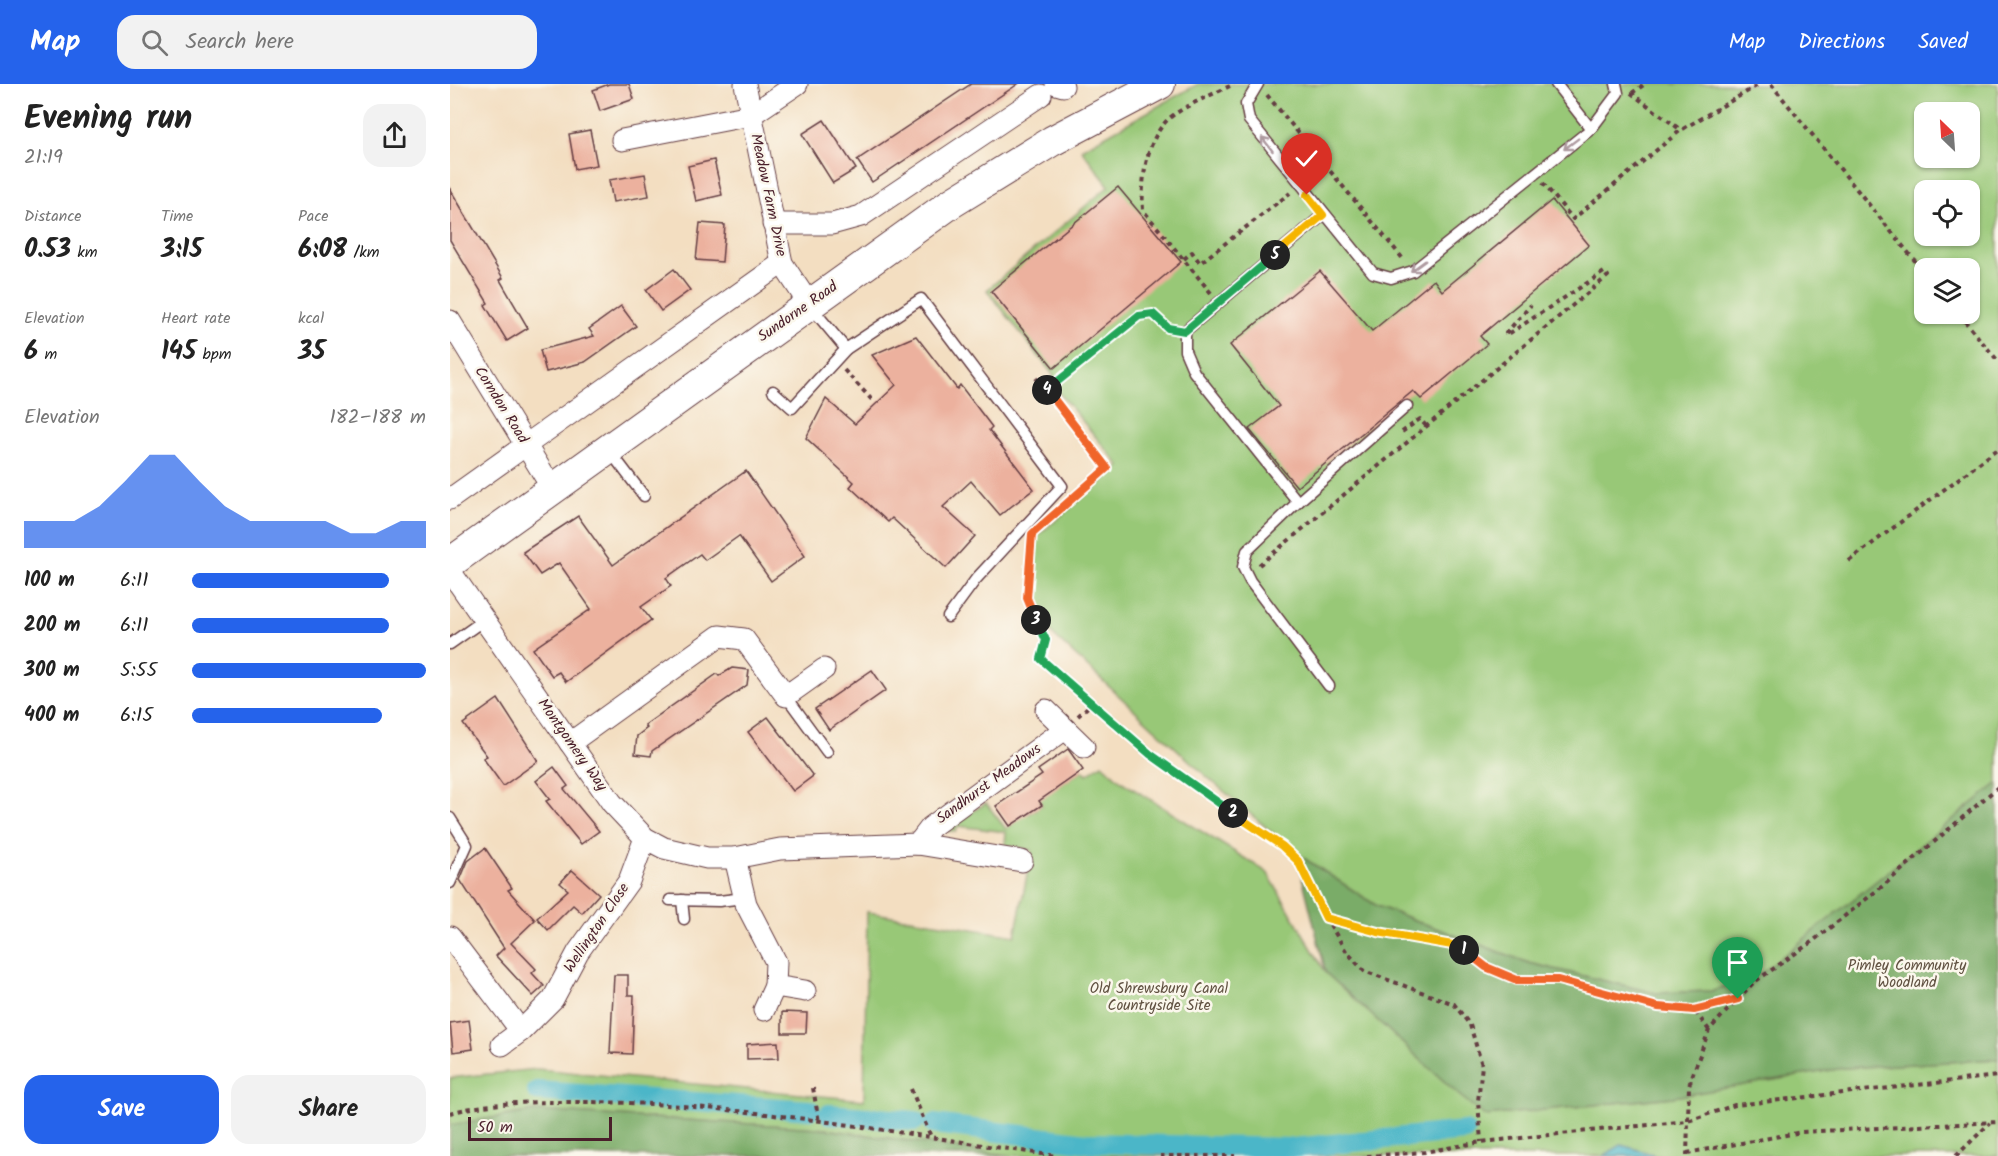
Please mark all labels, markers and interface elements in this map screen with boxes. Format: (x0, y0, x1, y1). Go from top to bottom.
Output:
search box (117, 15, 537, 69)
text: Map (30, 20, 81, 65)
text: Search here (186, 25, 294, 60)
icon: search (138, 26, 171, 59)
text: Map (1729, 26, 1765, 59)
text: Directions (1798, 26, 1885, 59)
text: Saved (1918, 26, 1968, 59)
text: Evening run (24, 93, 192, 146)
north arrow (1914, 102, 1980, 168)
map controls (1914, 102, 1980, 324)
button: share (363, 104, 426, 167)
street label: Meadow Farm Drive (743, 131, 793, 259)
pin (1281, 133, 1332, 195)
one-way arrow (1261, 136, 1274, 152)
one-way arrow (1563, 138, 1579, 151)
text: 21:19 (24, 142, 63, 174)
icon: check (1290, 142, 1323, 175)
button: locate (1914, 180, 1980, 246)
text: Distance (24, 204, 82, 229)
text: Time (161, 204, 193, 229)
text: Pace (298, 204, 329, 229)
text: 0.53 (24, 229, 71, 271)
text: 3:15 (161, 229, 203, 271)
text: 6:08 (298, 229, 347, 271)
text: km (71, 240, 98, 265)
text: /km (347, 240, 380, 265)
pin: 5 (1260, 240, 1290, 270)
text: 5 (1271, 242, 1279, 267)
button: layers (1914, 258, 1980, 324)
one-way arrow (1411, 260, 1427, 272)
street label: Sundorne Road (753, 275, 843, 349)
text: Elevation (24, 306, 85, 331)
text: Heart rate (161, 306, 231, 331)
text: kcal (298, 306, 324, 331)
text: 6 (24, 331, 38, 373)
text: 145 (161, 331, 196, 373)
text: 35 (298, 331, 325, 373)
text: m (38, 342, 57, 367)
text: bpm (196, 342, 231, 367)
street label: Corndon Road (468, 362, 535, 449)
pin: 4 (1032, 375, 1062, 405)
text: 4 (1043, 377, 1051, 402)
text: Elevation (24, 402, 100, 434)
text: 182–188 m (330, 402, 426, 434)
text: 100 m (24, 565, 75, 597)
text: 6:11 (120, 565, 149, 597)
pin: 3 (1021, 605, 1051, 635)
text: 3 (1032, 607, 1040, 632)
text: 200 m (24, 610, 80, 642)
text: 6:11 (120, 610, 149, 642)
text: 300 m (24, 655, 80, 687)
text: 5:55 (120, 655, 157, 687)
street label: Montgomery Way (531, 694, 614, 797)
text: 400 m (24, 700, 80, 732)
text: 6:15 (120, 700, 153, 732)
street label: Sandhurst Meadows (931, 737, 1047, 831)
pin: 2 (1218, 798, 1248, 828)
text: 2 (1228, 800, 1238, 825)
street label: Wellington Close (558, 878, 636, 978)
pin: 1 (1449, 935, 1479, 965)
text: 1 (1462, 937, 1466, 962)
pin (1712, 937, 1763, 999)
icon: arrive (1721, 946, 1754, 979)
park label: Pimley Community Woodland (1848, 954, 1967, 995)
park label: Old Shrewsbury Canal Countryside Site (1090, 977, 1229, 1018)
button: Save (24, 1075, 219, 1144)
button: Share (231, 1075, 426, 1144)
scale bar (468, 1114, 612, 1142)
text: 50 m (477, 1115, 513, 1140)

